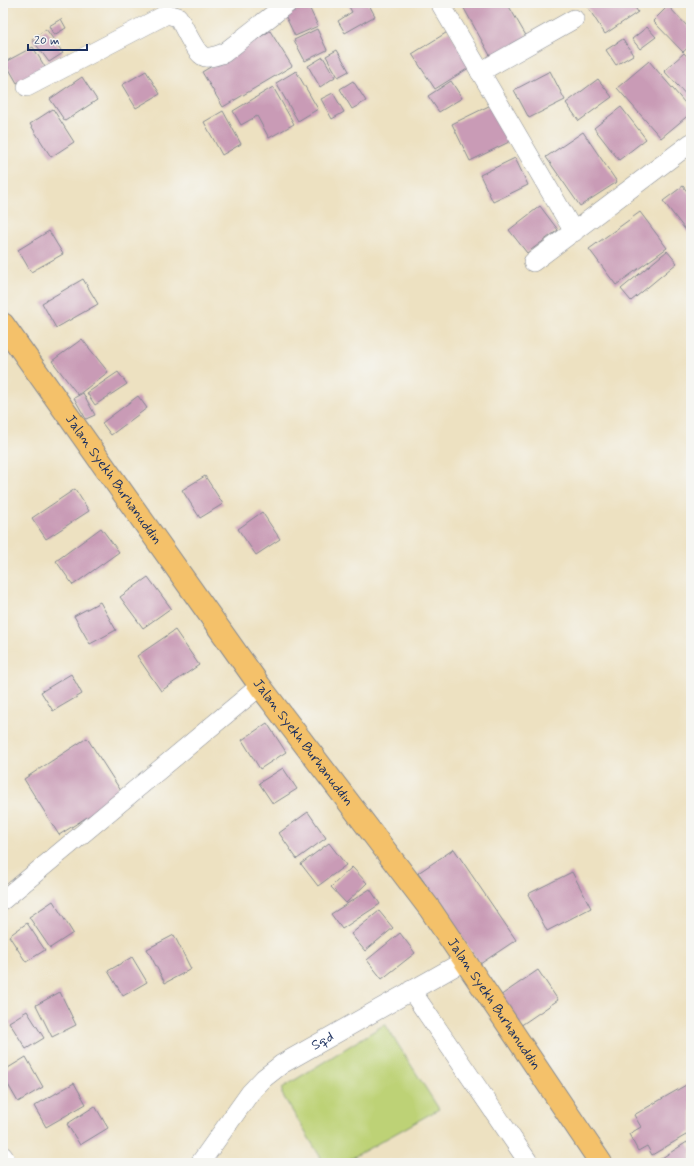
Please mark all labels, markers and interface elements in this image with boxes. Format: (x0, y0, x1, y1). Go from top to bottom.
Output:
scale bar (28, 26, 87, 52)
text: 20 m (34, 33, 60, 49)
street label: Jalan Syekh Burhanuddin (61, 411, 166, 548)
street label: Jalan Syekh Burhanuddin (249, 675, 357, 810)
street label: Jalan Syekh Burhanuddin (443, 934, 545, 1074)
street label: Sqd (308, 1028, 337, 1055)

